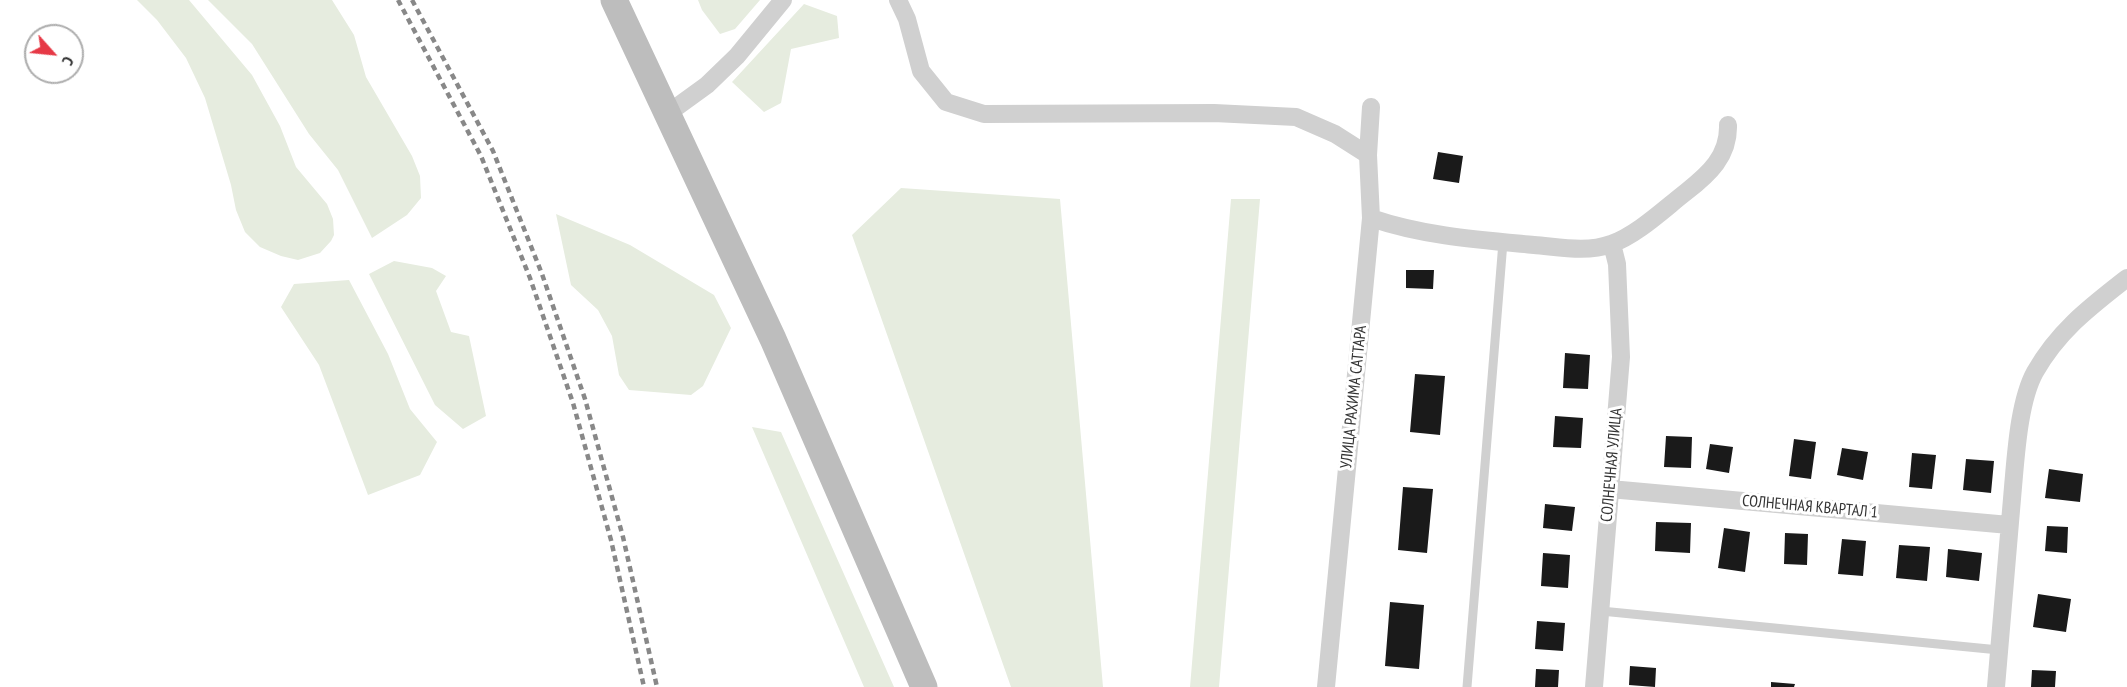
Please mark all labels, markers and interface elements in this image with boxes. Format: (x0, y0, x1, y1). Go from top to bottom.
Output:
north arrow (24, 24, 84, 84)
text: С (58, 53, 79, 69)
street label: УЛИЦА РАХИМА САТТАРА (1337, 324, 1371, 470)
street label: СОЛНЕЧНАЯ УЛИЦА (1597, 407, 1627, 523)
street label: СОЛНЕЧНАЯ КВАРТАЛ 1 (1741, 491, 1879, 523)

